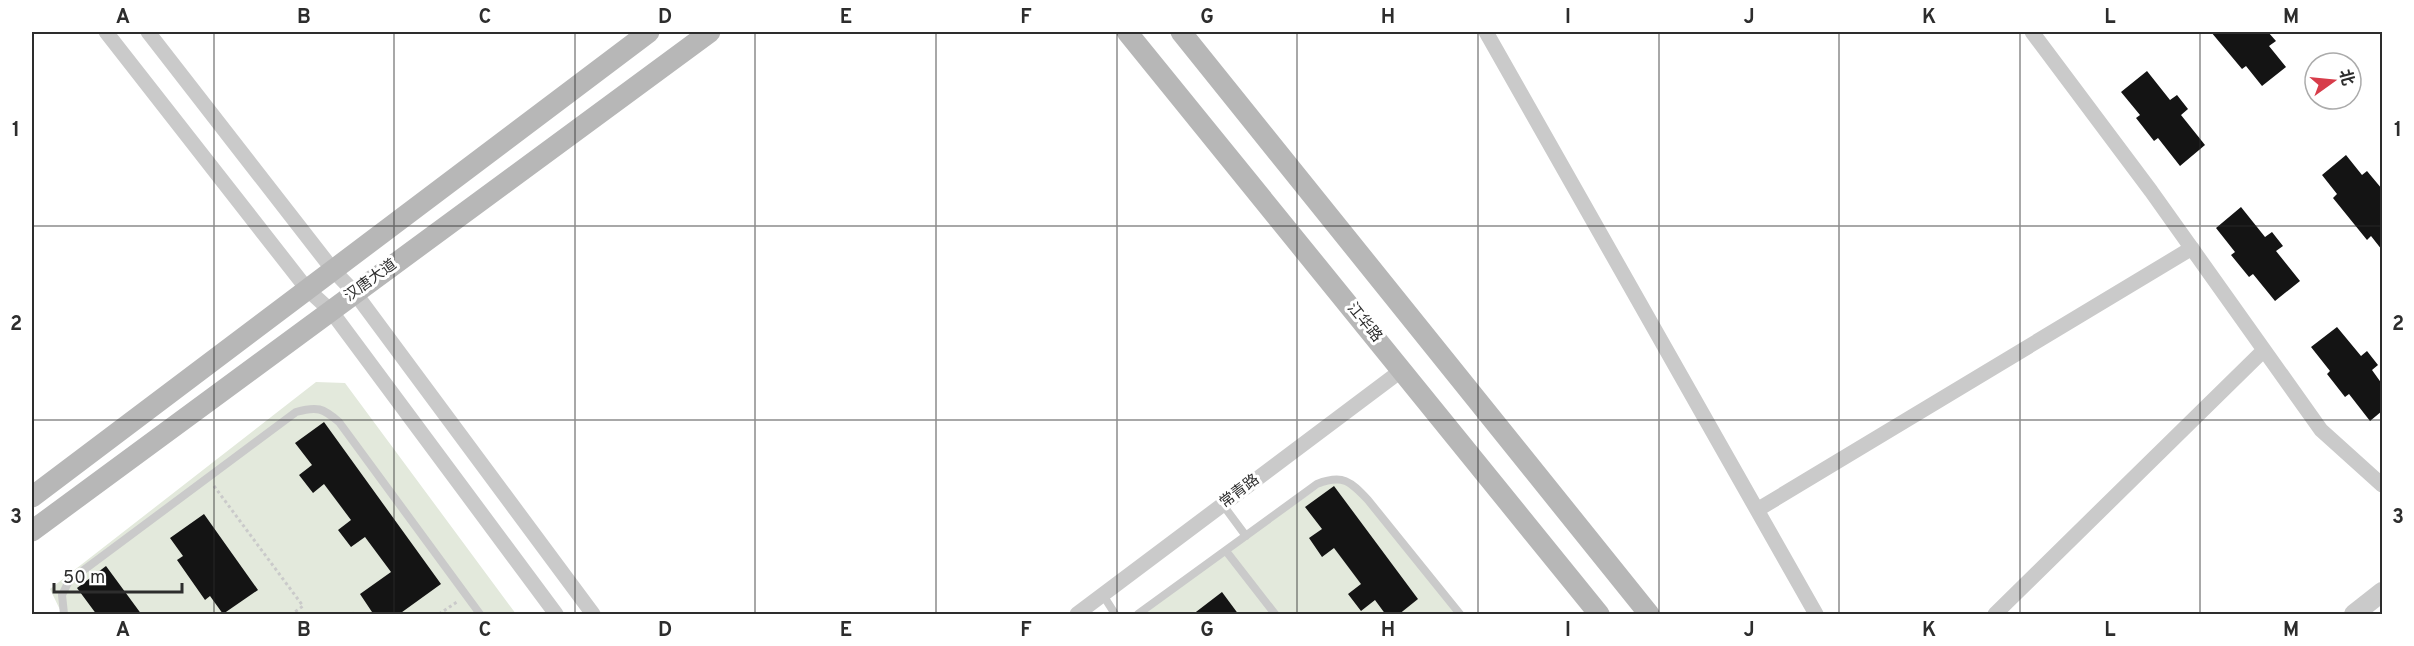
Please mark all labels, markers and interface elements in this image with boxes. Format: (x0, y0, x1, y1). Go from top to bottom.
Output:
text: A (116, 5, 130, 31)
text: B (297, 5, 311, 31)
text: C (479, 5, 491, 31)
text: D (658, 5, 672, 31)
text: E (840, 5, 852, 31)
text: F (1020, 5, 1032, 31)
text: G (1200, 5, 1214, 31)
text: H (1381, 5, 1395, 31)
text: I (1565, 5, 1571, 31)
text: J (1743, 5, 1755, 31)
text: K (1922, 5, 1936, 31)
text: L (2104, 5, 2116, 31)
text: M (2283, 5, 2299, 31)
north arrow (2303, 51, 2363, 111)
text: 北 (2334, 67, 2357, 88)
text: 1 (12, 118, 20, 144)
text: 1 (2394, 118, 2402, 144)
street label: 汉唐大道 (341, 256, 401, 306)
street label: 江华路 (1342, 299, 1386, 346)
text: 2 (10, 312, 22, 338)
text: 2 (2392, 312, 2404, 338)
street label: 常青路 (1216, 471, 1264, 513)
text: 3 (10, 505, 22, 531)
text: 3 (2392, 505, 2404, 531)
scale bar (54, 556, 182, 594)
text: 50 m (63, 567, 105, 590)
text: A (116, 618, 130, 644)
text: B (297, 618, 311, 644)
text: C (479, 618, 491, 644)
text: D (658, 618, 672, 644)
text: E (840, 618, 852, 644)
text: F (1020, 618, 1032, 644)
text: G (1200, 618, 1214, 644)
text: H (1381, 618, 1395, 644)
text: I (1565, 618, 1571, 644)
text: J (1743, 618, 1755, 644)
text: K (1922, 618, 1936, 644)
text: L (2104, 618, 2116, 644)
text: M (2283, 618, 2299, 644)

